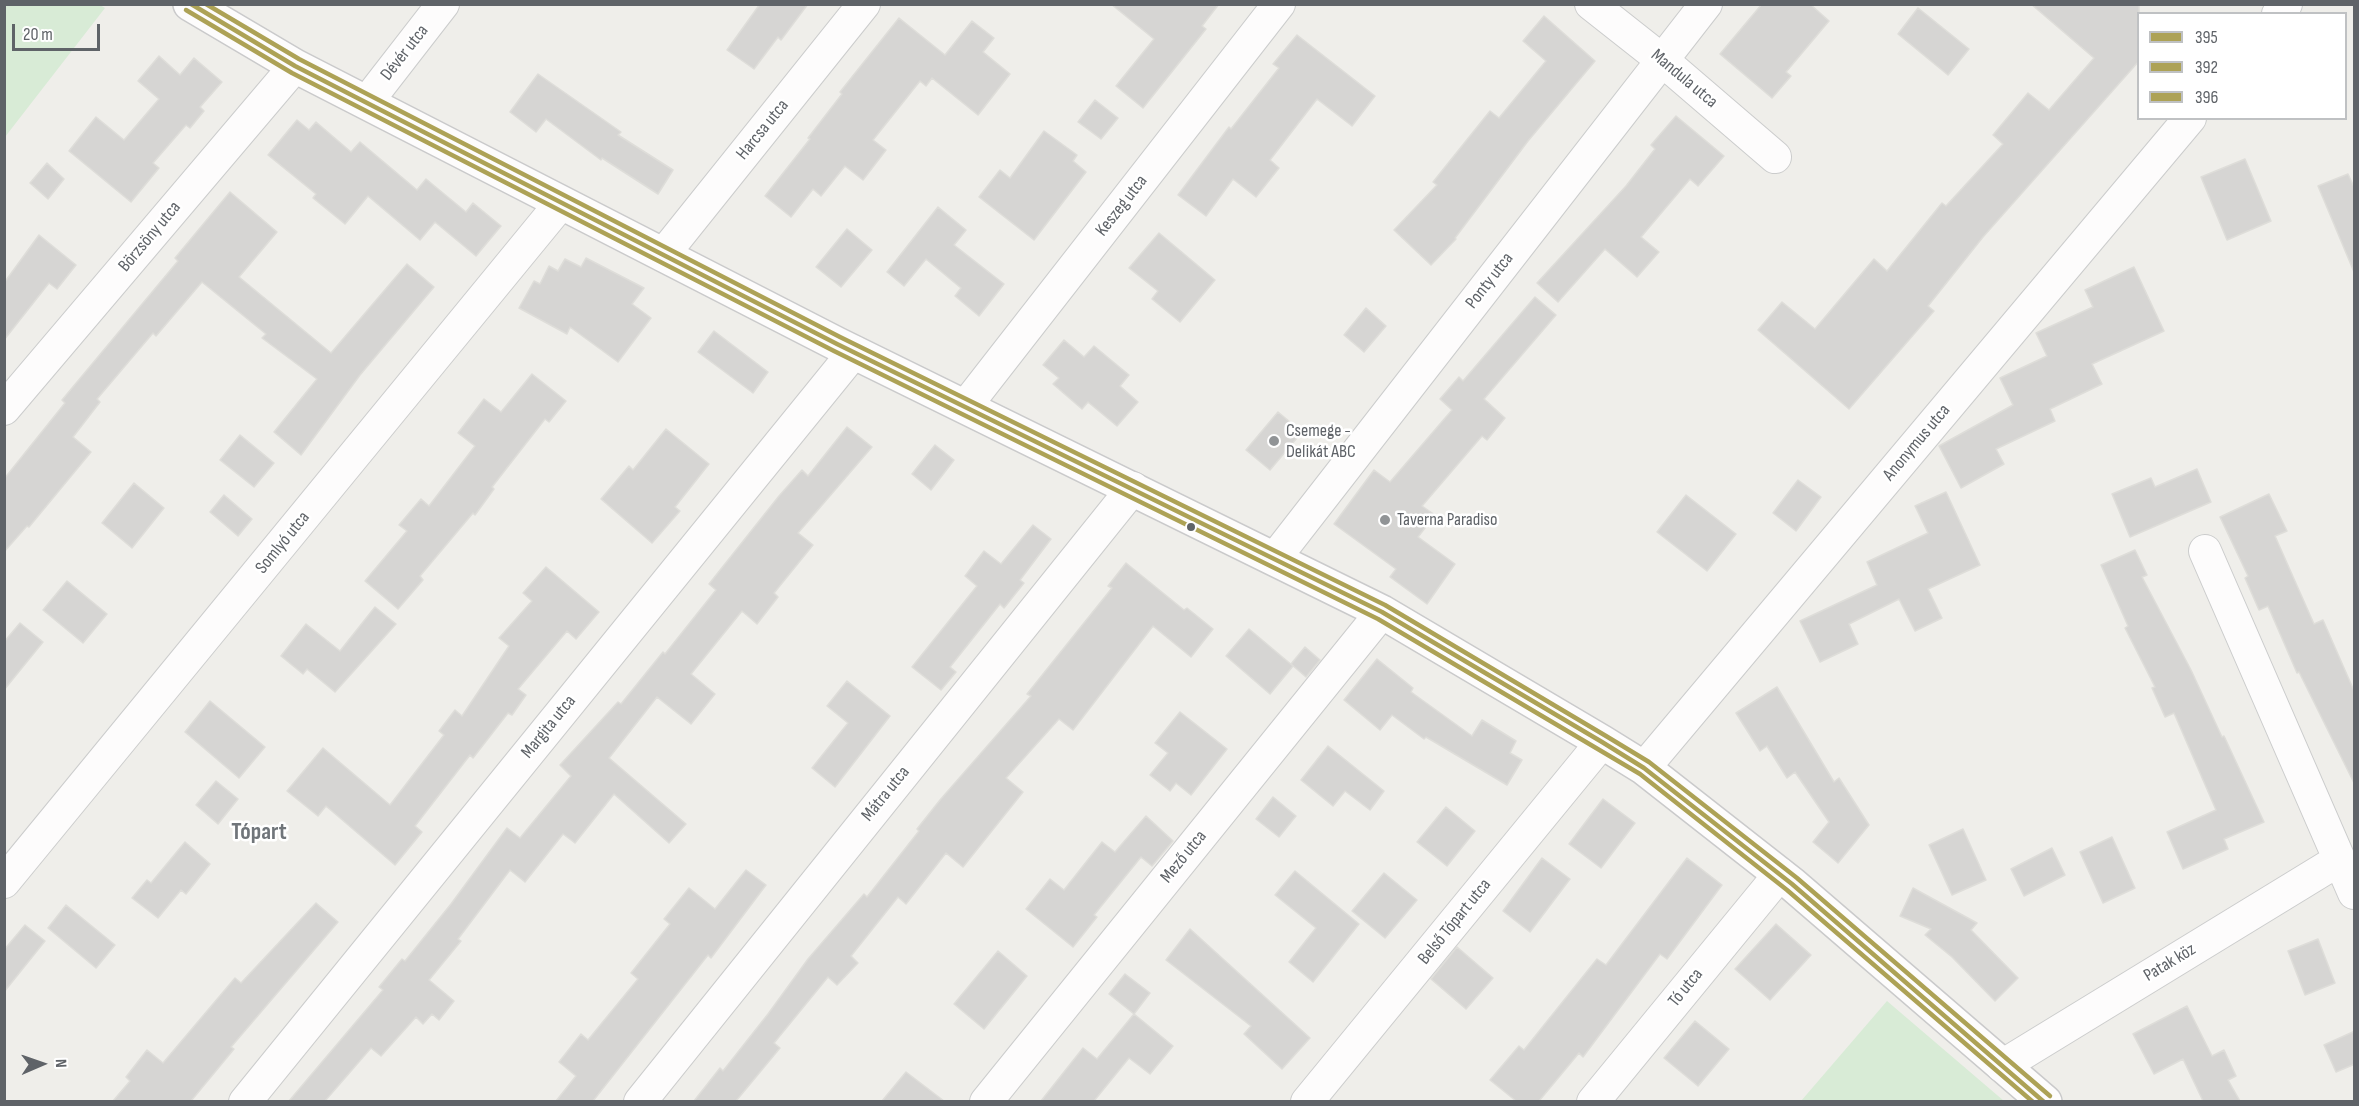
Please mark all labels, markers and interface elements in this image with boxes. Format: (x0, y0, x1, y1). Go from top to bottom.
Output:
scale bar (15, 12, 104, 50)
legend (2137, 12, 2347, 120)
street label: Dévér utca (377, 21, 433, 85)
text: 20 m (23, 24, 53, 45)
text: 395 (2195, 27, 2218, 48)
street label: Mandula utca (1646, 45, 1722, 113)
text: 392 (2195, 57, 2218, 78)
text: 396 (2195, 87, 2218, 108)
street label: Harcsa utca (732, 96, 794, 164)
street label: Keszeg utca (1091, 171, 1153, 241)
street label: Börzsöny utca (114, 197, 186, 277)
street label: Ponty utca (1461, 249, 1519, 313)
street label: Anonymus utca (1879, 400, 1955, 486)
place label: Csemege - Delikát ABC (1286, 420, 1356, 462)
marker: Csemege - Delikát ABC (1267, 434, 1281, 448)
street label: Somlyó utca (251, 507, 315, 579)
place label: Taverna Paradiso (1397, 509, 1498, 531)
marker: Taverna Paradiso (1378, 513, 1392, 527)
unlabelled marker (1185, 521, 1197, 533)
street label: Margita utca (517, 691, 581, 763)
street label: Mátra utca (857, 762, 915, 826)
district label: Tópart (231, 819, 287, 847)
street label: Mező utca (1156, 826, 1212, 888)
street label: Belső Tópart utca (1414, 875, 1496, 969)
street label: Patak köz (2140, 939, 2200, 987)
street label: Tó utca (1664, 964, 1708, 1012)
north arrow (12, 1034, 72, 1094)
text: N (51, 1059, 70, 1068)

